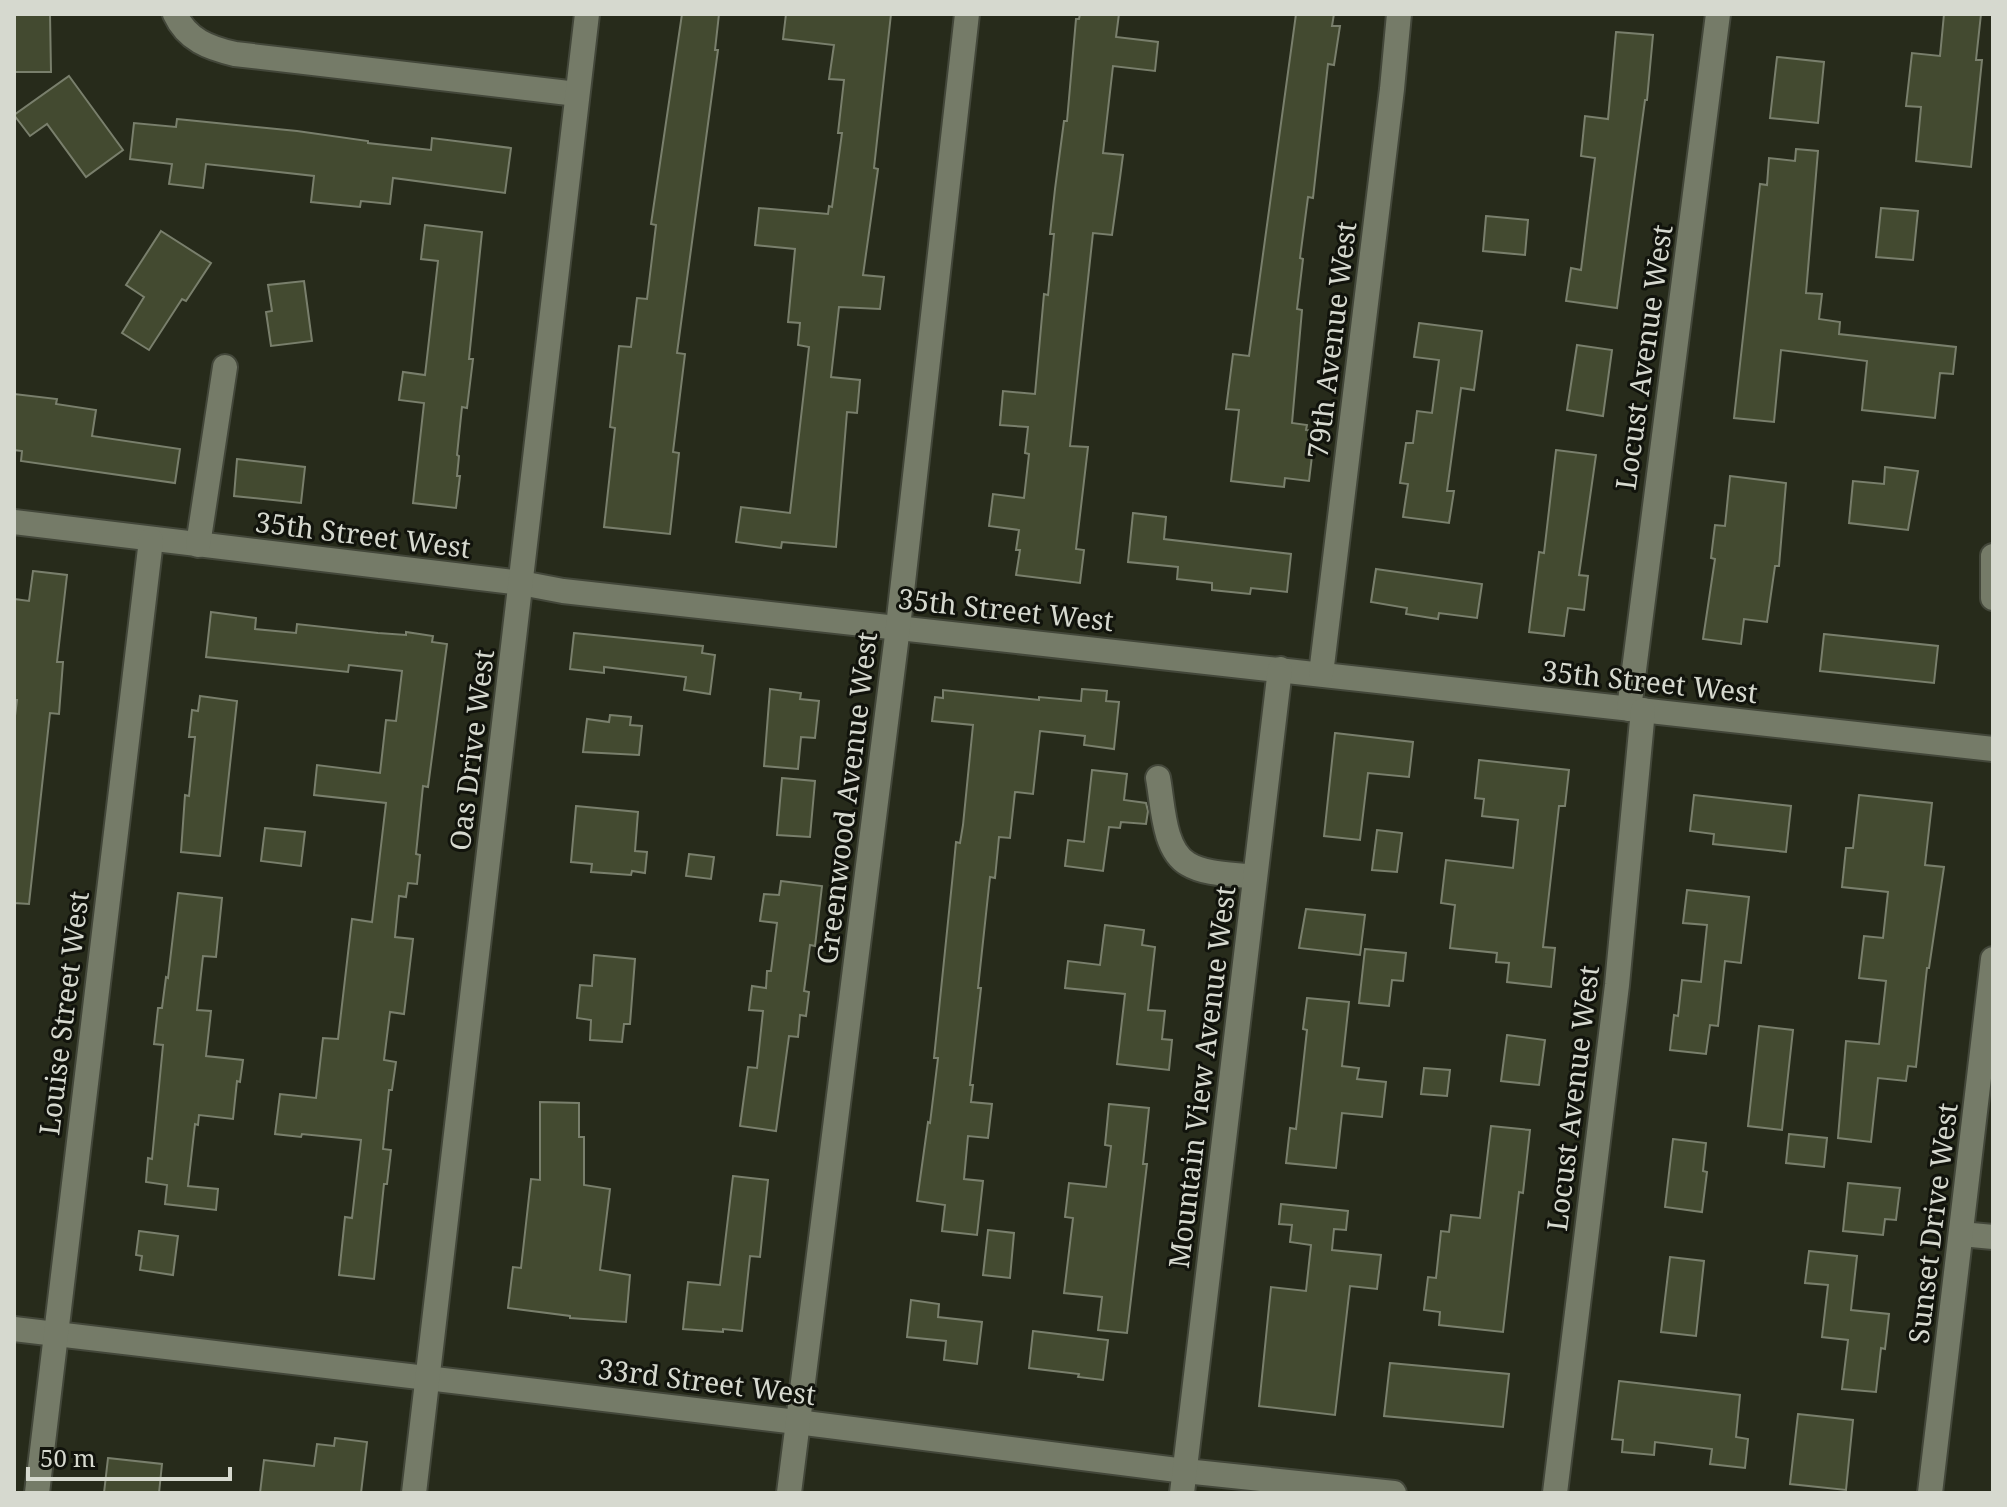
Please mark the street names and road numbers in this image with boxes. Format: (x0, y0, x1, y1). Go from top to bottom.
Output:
street label: 79th Avenue West (1298, 219, 1364, 461)
street label: Locust Avenue West (1606, 222, 1680, 492)
street label: 35th Street West (253, 502, 473, 566)
street label: 35th Street West (896, 579, 1116, 639)
street label: Greenwood Avenue West (807, 630, 885, 966)
street label: Oas Drive West (440, 647, 502, 853)
street label: 35th Street West (1540, 651, 1760, 711)
street label: Mountain View Avenue West (1159, 884, 1243, 1270)
street label: Louise Street West (29, 889, 97, 1137)
street label: Locust Avenue West (1537, 963, 1607, 1233)
street label: Sunset Drive West (1898, 1101, 1966, 1345)
street label: 33rd Street West (596, 1349, 818, 1413)

